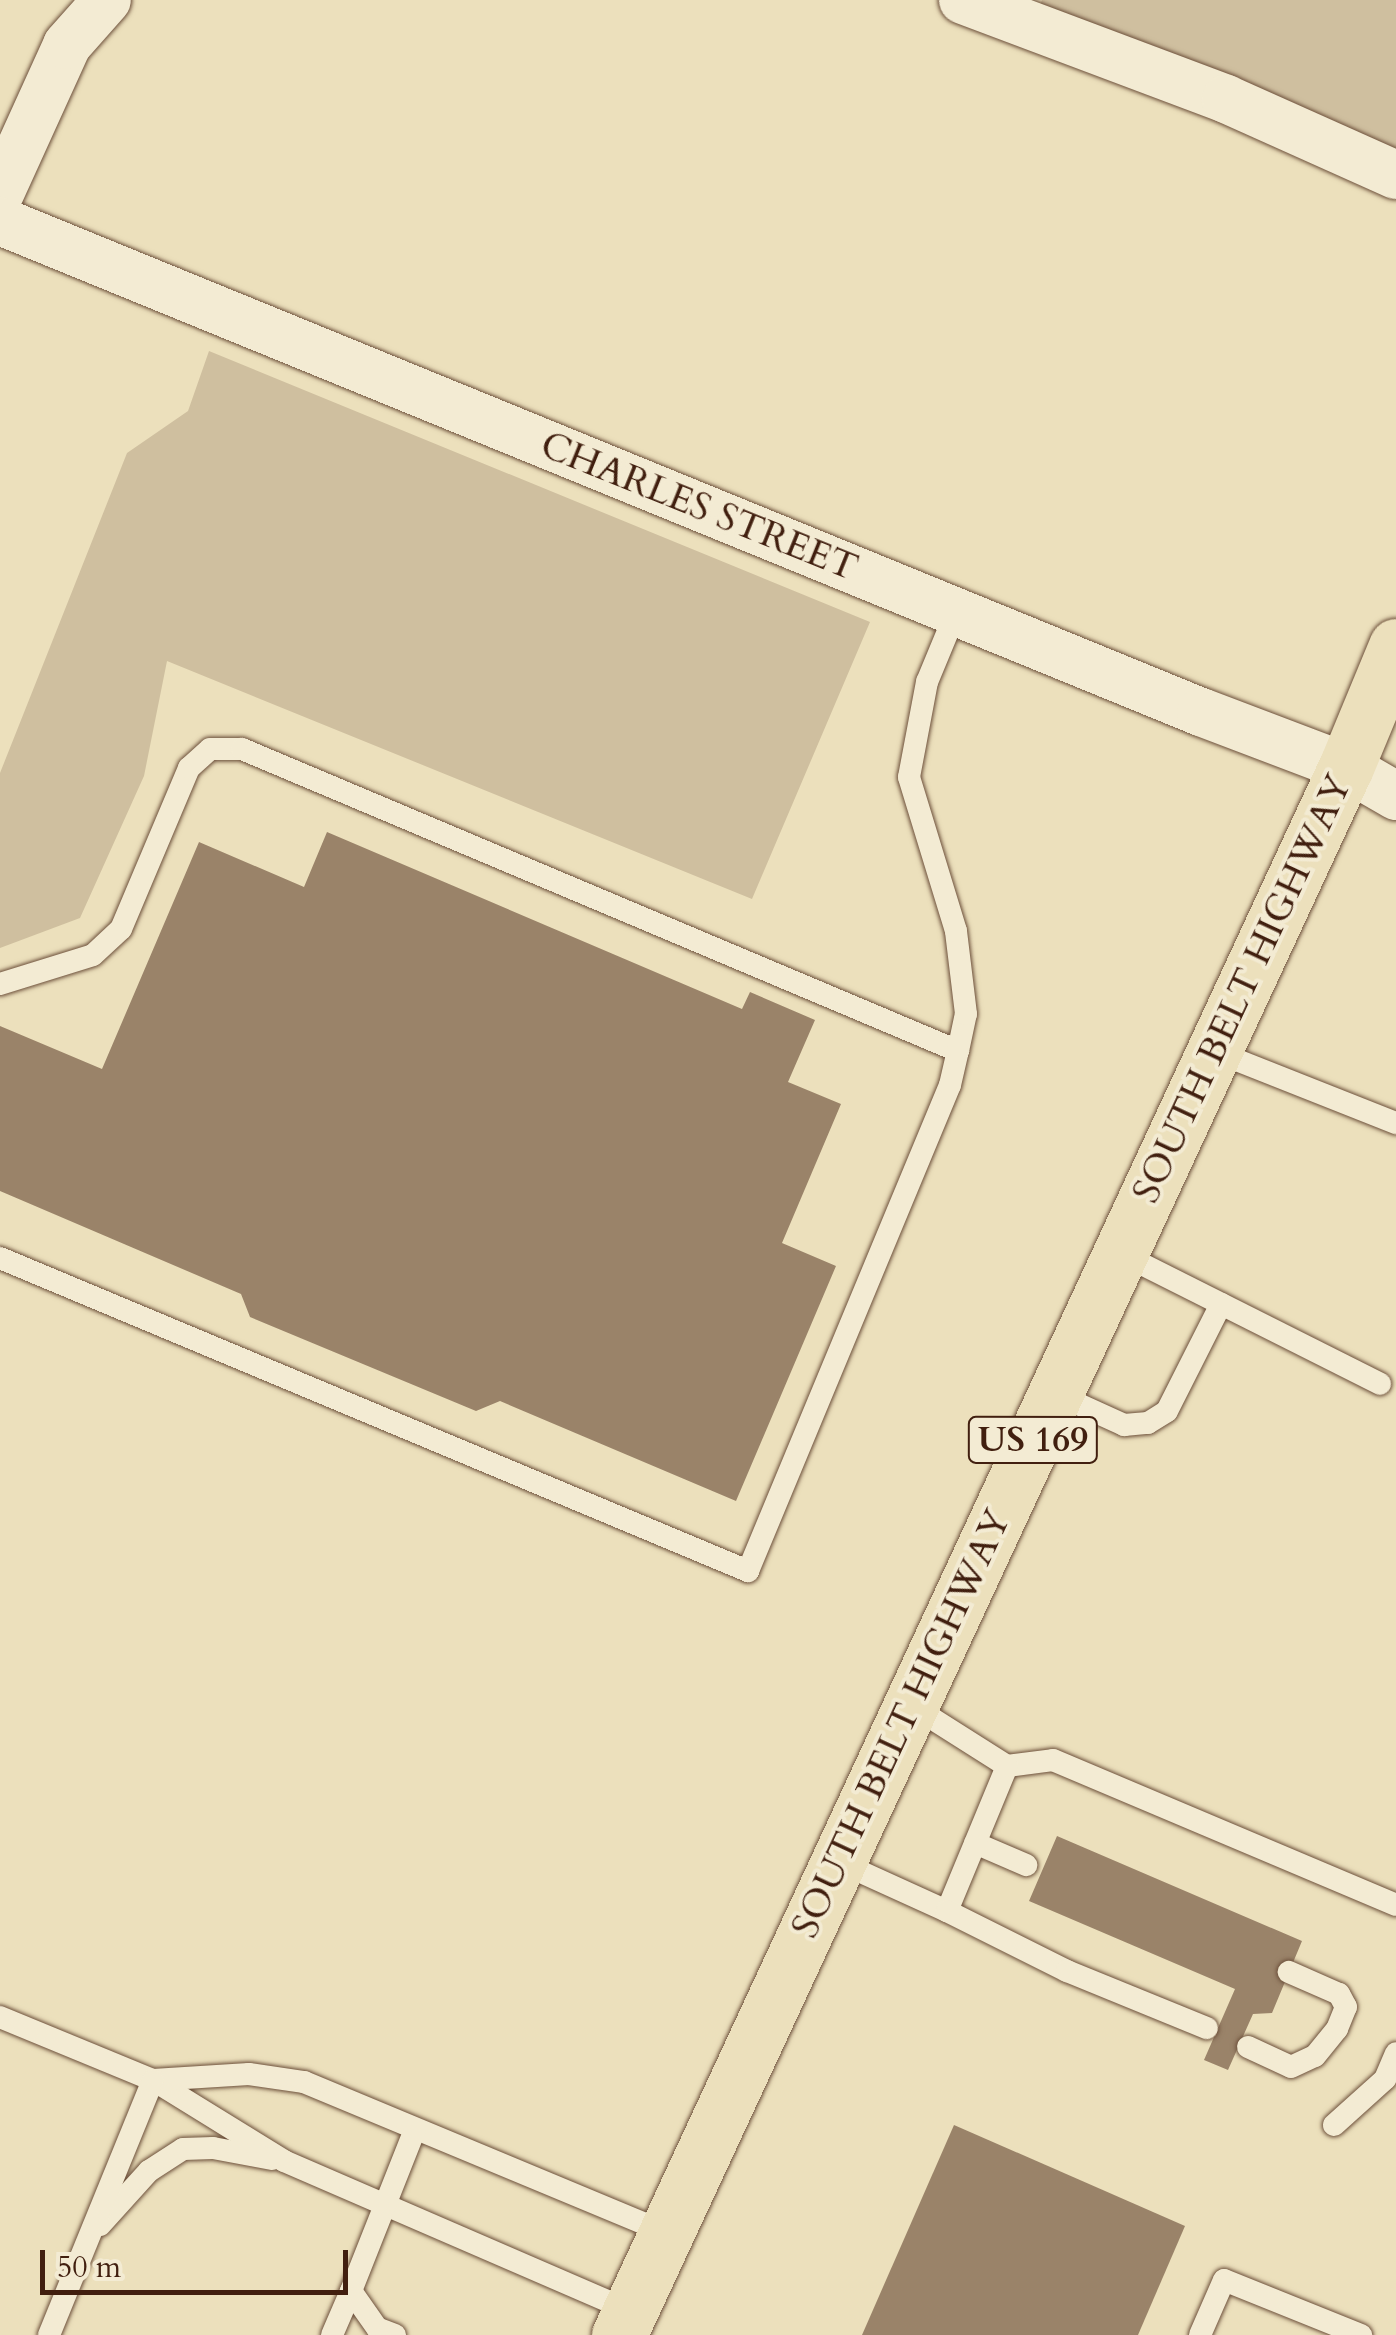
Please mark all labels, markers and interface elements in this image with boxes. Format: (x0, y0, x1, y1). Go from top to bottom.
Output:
street label: CHARLES STREET (534, 423, 864, 591)
street label: SOUTH BELT HIGHWAY (1124, 768, 1362, 1210)
road number: US 169 (966, 1410, 1100, 1470)
street label: SOUTH BELT HIGHWAY (783, 1503, 1021, 1945)
scale bar (45, 2230, 352, 2292)
text: 50 m (57, 2247, 121, 2288)

